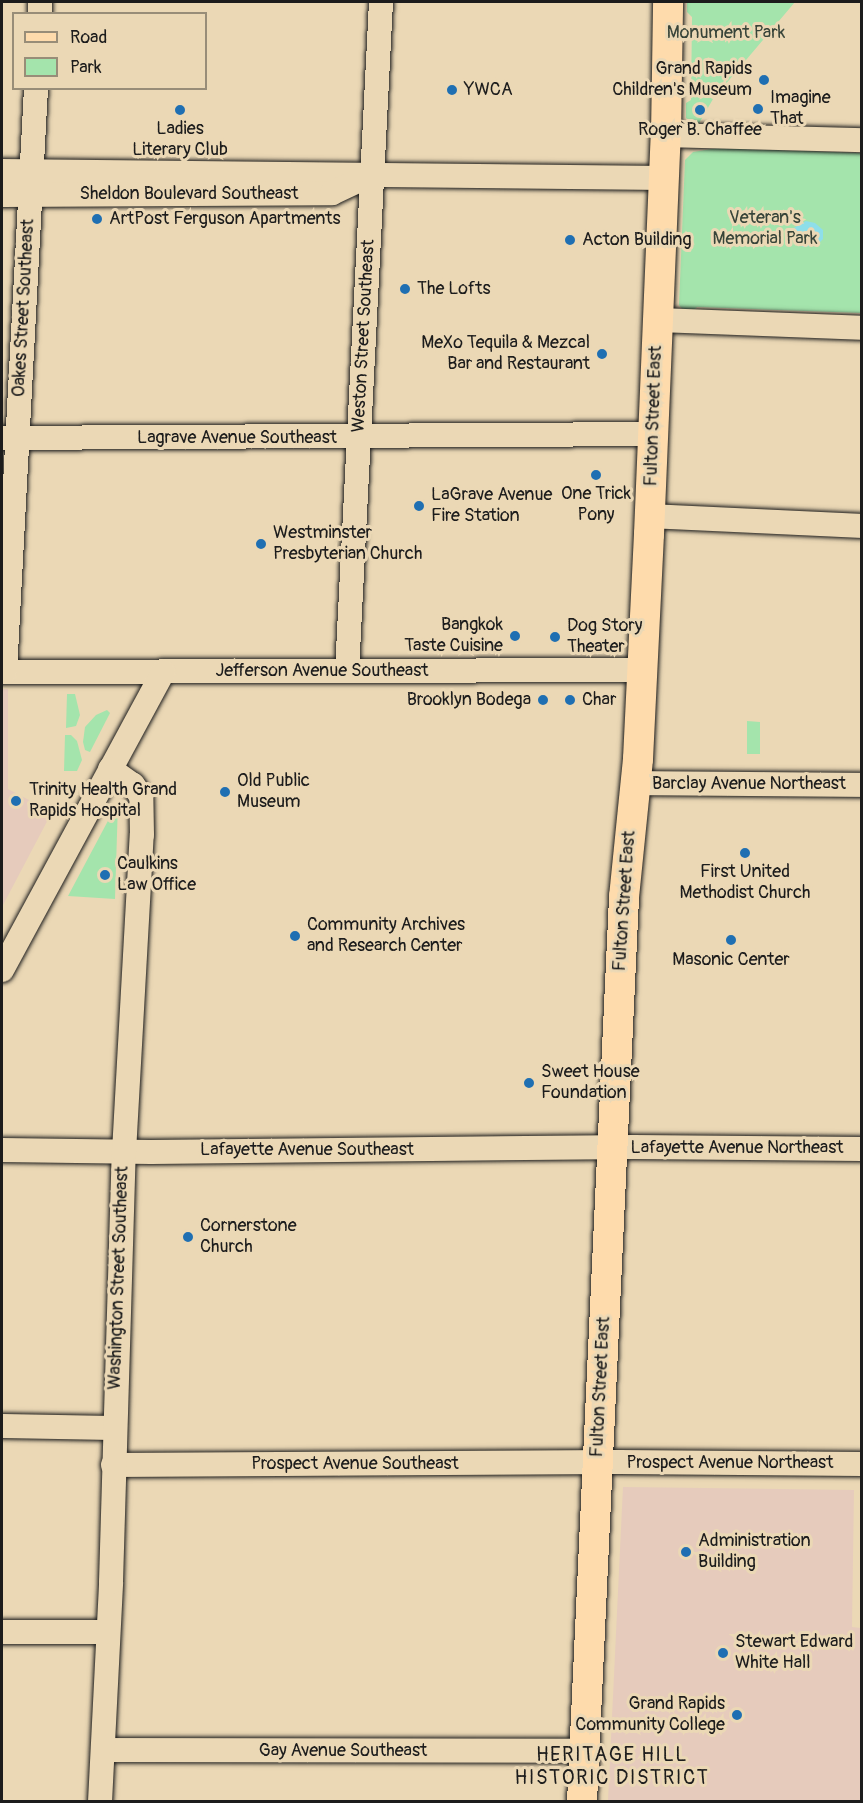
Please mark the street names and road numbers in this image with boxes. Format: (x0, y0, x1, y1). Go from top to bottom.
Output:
street label: Sheldon Boulevard Southeast (80, 183, 298, 205)
street label: Oakes Street Southeast (9, 218, 39, 398)
street label: Weston Street Southeast (348, 239, 380, 433)
street label: Fulton Street East (641, 345, 667, 487)
street label: Lagrave Avenue Southeast (137, 427, 337, 449)
street label: Jefferson Avenue Southeast (216, 660, 428, 682)
street label: Barclay Avenue Northeast (652, 773, 846, 795)
street label: Fulton Street East (609, 830, 641, 972)
street label: Lafayette Avenue Northeast (631, 1137, 843, 1159)
street label: Lafayette Avenue Southeast (200, 1139, 414, 1161)
street label: Washington Street Southeast (104, 1166, 134, 1390)
street label: Fulton Street East (587, 1316, 615, 1458)
street label: Prospect Avenue Northeast (627, 1452, 833, 1474)
street label: Prospect Avenue Southeast (251, 1453, 459, 1475)
street label: Gay Avenue Southeast (259, 1740, 427, 1762)

